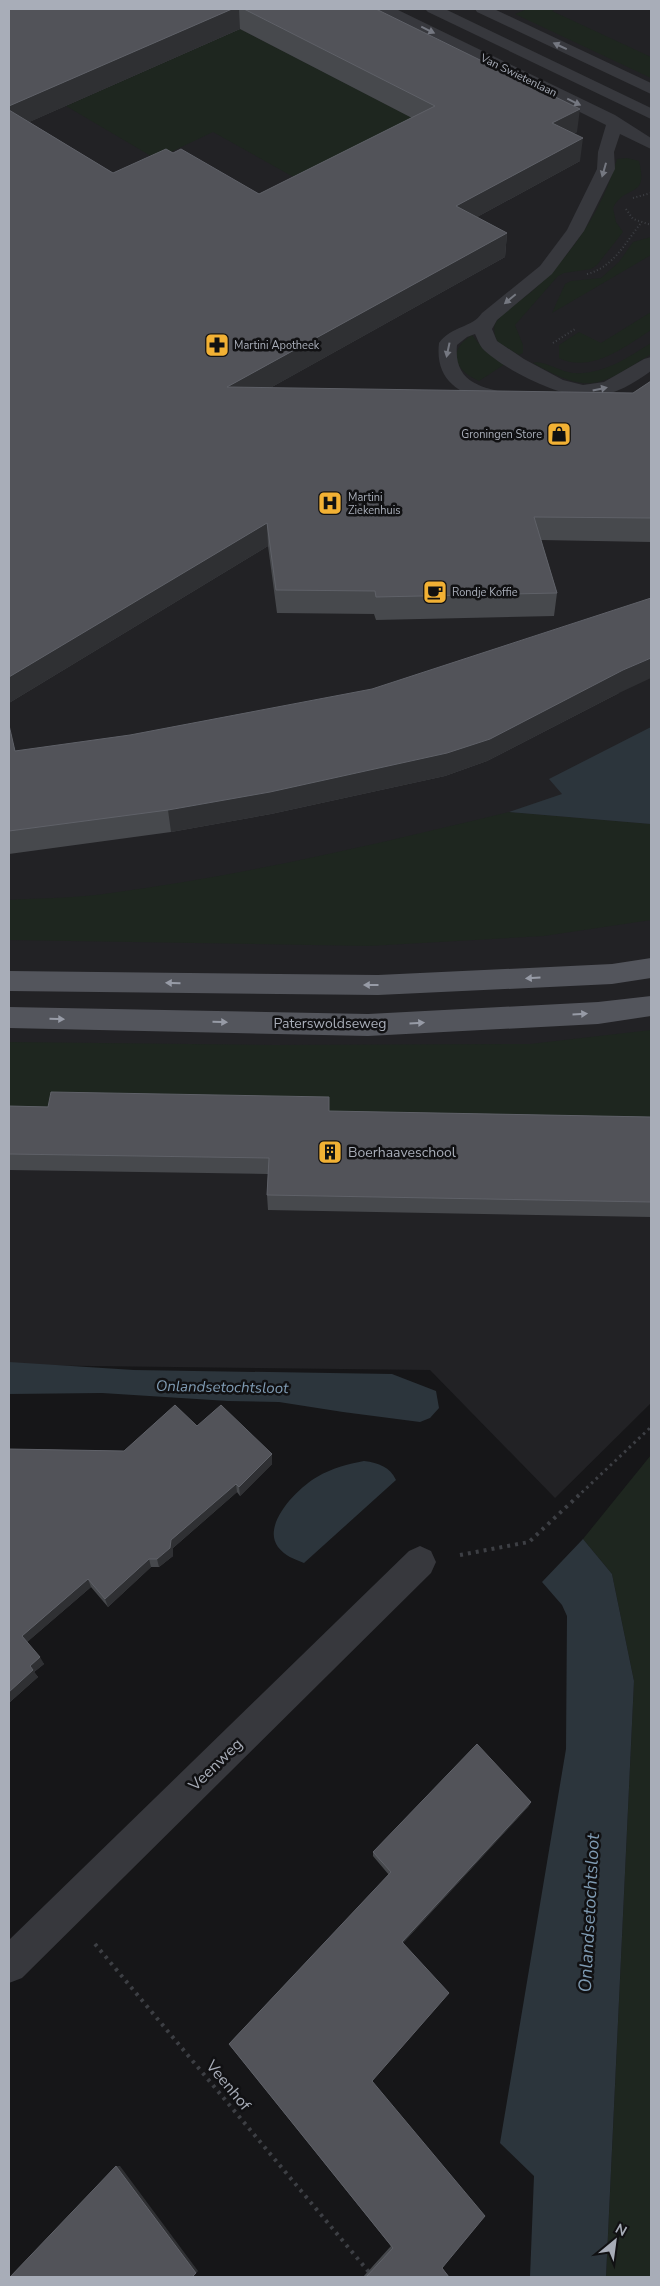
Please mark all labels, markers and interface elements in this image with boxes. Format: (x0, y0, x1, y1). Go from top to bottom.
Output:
one-way arrow (421, 26, 435, 34)
one-way arrow (553, 41, 567, 49)
street label: Van Swietenlaan (477, 50, 559, 100)
one-way arrow (567, 98, 581, 106)
one-way arrow (599, 163, 607, 178)
one-way arrow (504, 294, 517, 305)
pharmacy icon: Martini Apotheek (204, 332, 230, 358)
place label: Martini Apotheek (234, 338, 320, 353)
one-way arrow (443, 343, 451, 359)
one-way arrow (592, 385, 607, 393)
shop icon: Groningen Store (546, 421, 572, 447)
place label: Groningen Store (461, 427, 542, 442)
hospital icon: Martini Ziekenhuis (317, 490, 343, 516)
place label: Martini Ziekenhuis (348, 490, 401, 518)
cafe icon: Rondje Koffie (422, 579, 448, 605)
place label: Rondje Koffie (452, 585, 518, 600)
one-way arrow (525, 974, 541, 982)
one-way arrow (165, 979, 181, 987)
one-way arrow (362, 981, 378, 989)
one-way arrow (572, 1010, 588, 1018)
street label: Paterswoldseweg (274, 1014, 386, 1033)
one-way arrow (50, 1015, 66, 1023)
one-way arrow (212, 1018, 228, 1026)
one-way arrow (410, 1018, 426, 1026)
building icon: Boerhaaveschool (317, 1139, 343, 1165)
place label: Boerhaaveschool (348, 1143, 457, 1162)
water label: Onlandsetochtsloot (156, 1376, 289, 1398)
street label: Veenweg (183, 1733, 248, 1797)
water label: Onlandsetochtsloot (573, 1832, 605, 1993)
street label: Veenhof (200, 2055, 256, 2116)
north arrow (590, 2216, 640, 2266)
text: N (612, 2219, 630, 2241)

